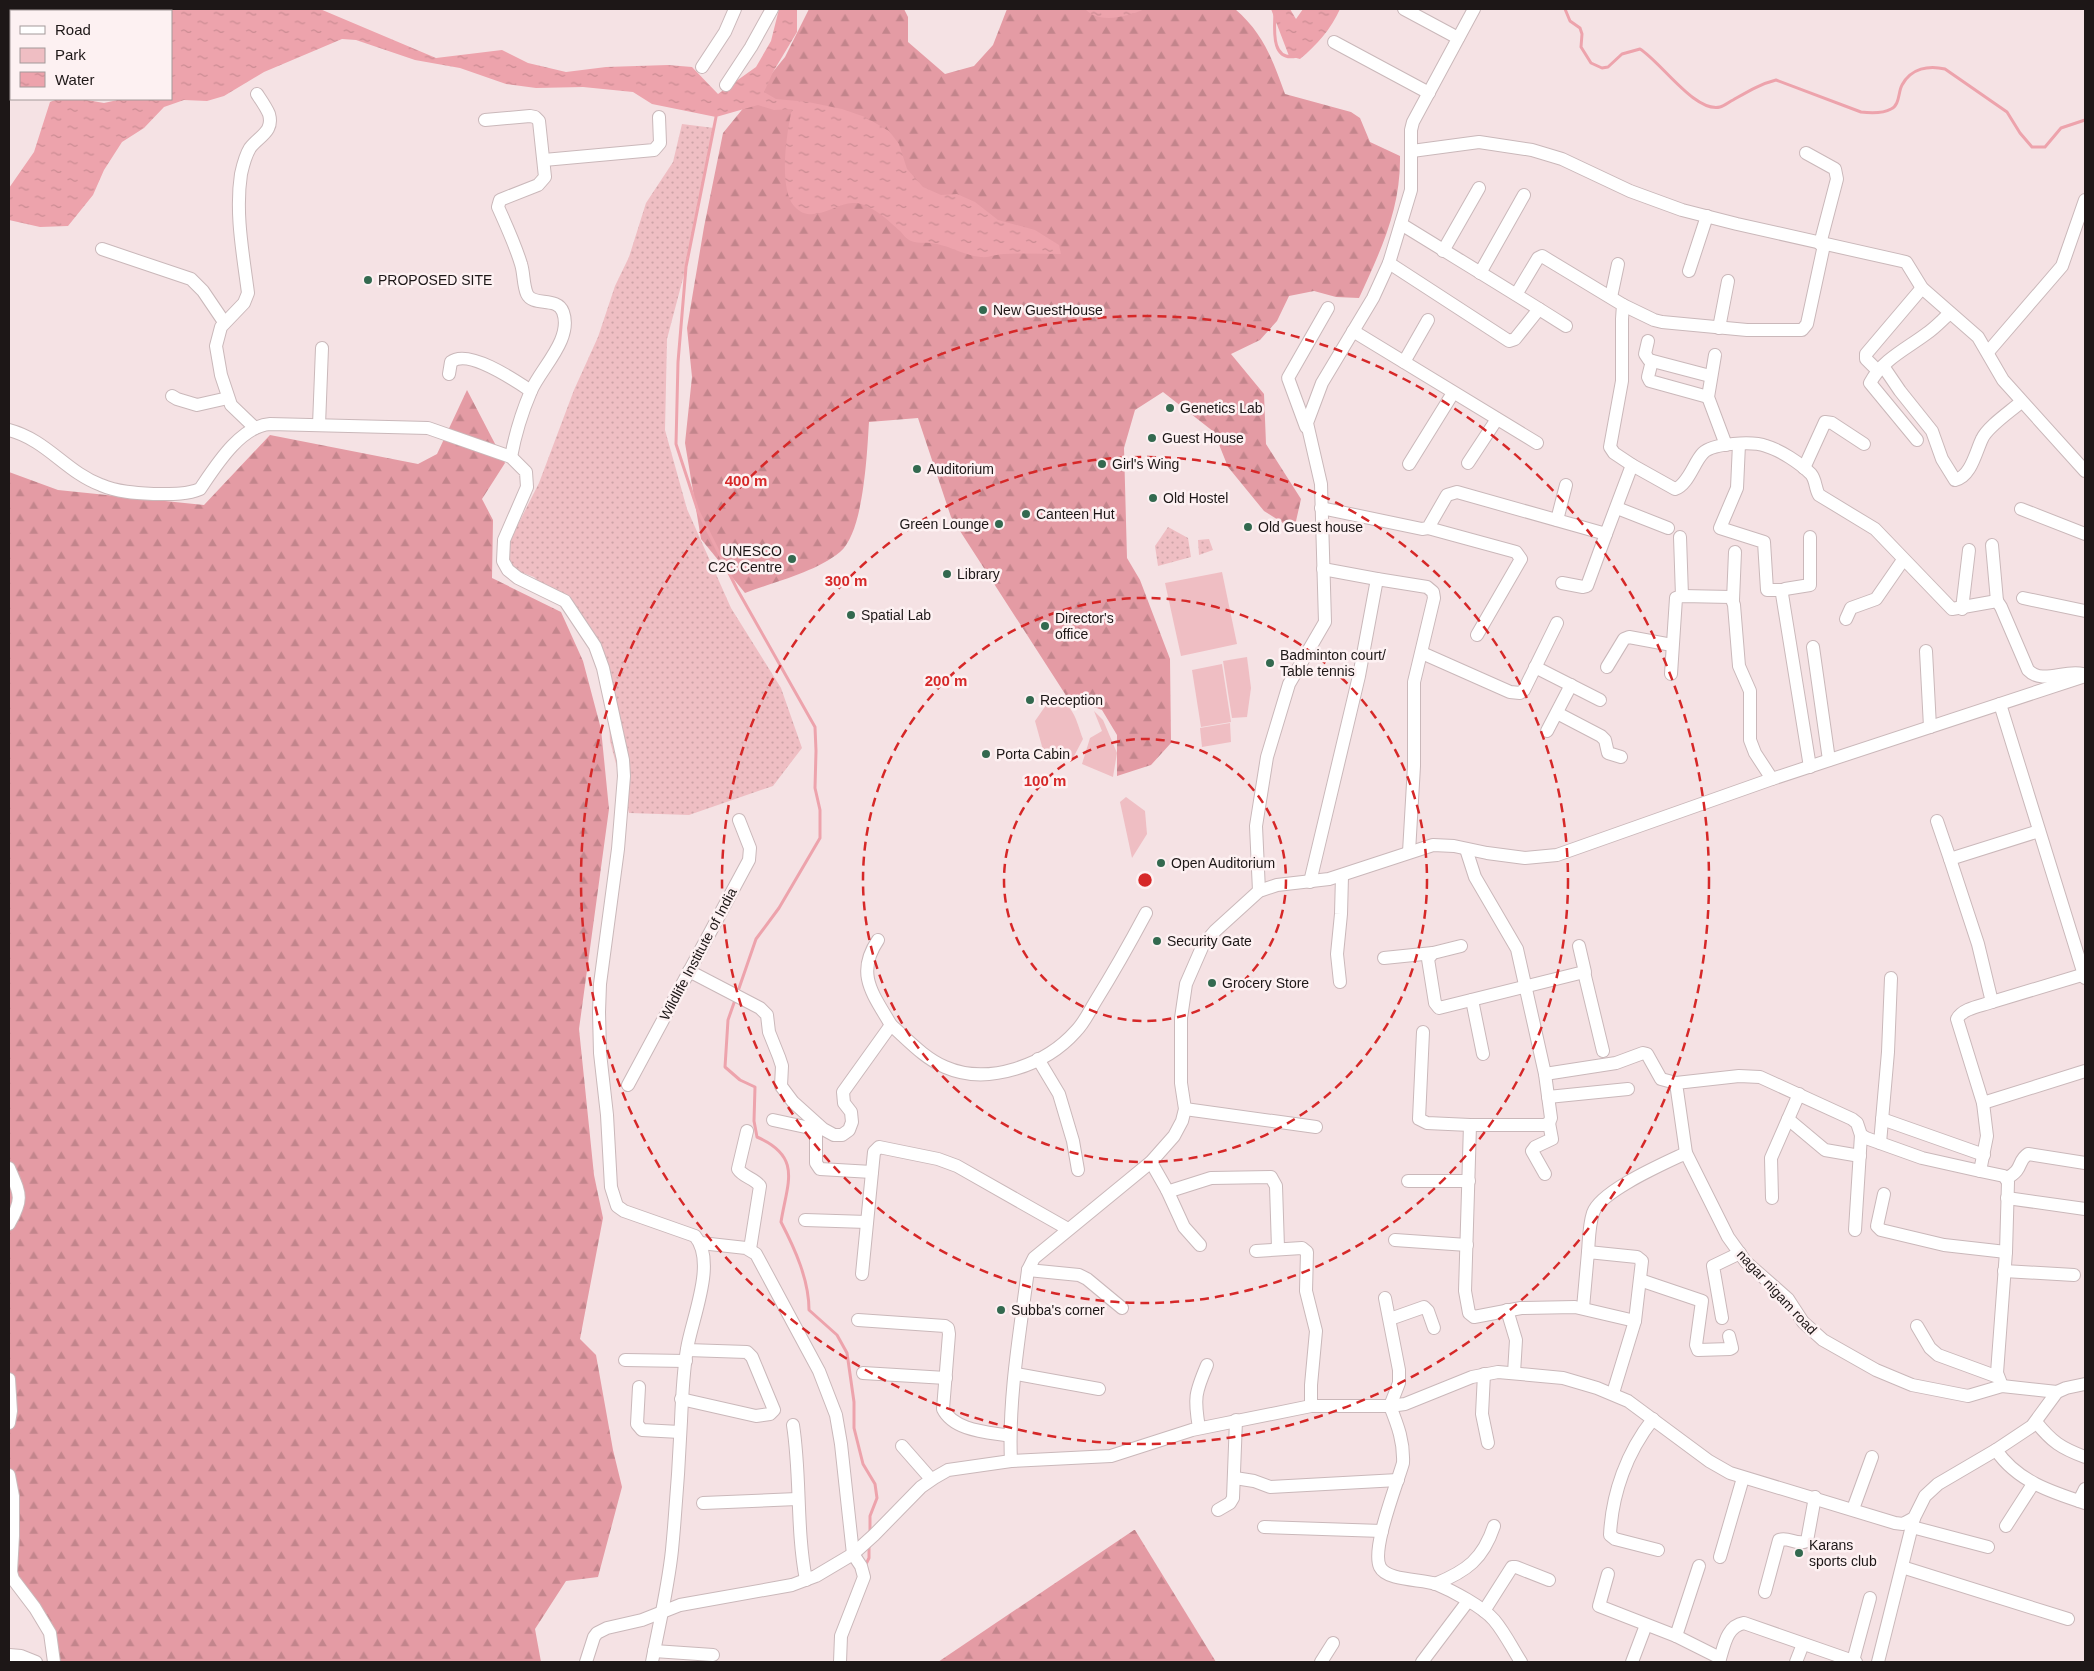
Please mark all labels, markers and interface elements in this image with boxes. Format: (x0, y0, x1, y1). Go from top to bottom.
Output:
legend (10, 10, 172, 100)
text: Road (55, 21, 91, 38)
text: Park (55, 46, 86, 63)
text: Water (55, 71, 94, 88)
place label: PROPOSED SITE (378, 272, 492, 288)
marker: PROPOSED SITE (362, 274, 374, 286)
place label: New GuestHouse (993, 302, 1103, 318)
marker: New GuestHouse (977, 304, 989, 316)
place label: Genetics Lab (1180, 400, 1263, 416)
marker: Genetics Lab (1164, 402, 1176, 414)
place label: Guest House (1162, 430, 1244, 446)
marker: Guest House (1146, 432, 1158, 444)
place label: Girl's Wing (1112, 456, 1179, 472)
marker: Girl's Wing (1096, 458, 1108, 470)
place label: Auditorium (927, 461, 994, 477)
marker: Auditorium (911, 463, 923, 475)
text: 400 m (725, 472, 767, 489)
place label: Old Hostel (1163, 490, 1228, 506)
marker: Old Hostel (1147, 492, 1159, 504)
place label: Canteen Hut (1036, 506, 1115, 522)
marker: Canteen Hut (1020, 508, 1032, 520)
place label: Green Lounge (899, 516, 989, 532)
marker: Green Lounge (993, 518, 1005, 530)
place label: Old Guest house (1258, 519, 1363, 535)
marker: Old Guest house (1242, 521, 1254, 533)
place label: UNESCO C2C Centre (708, 543, 782, 575)
marker: UNESCO C2C Centre (786, 553, 798, 565)
place label: Library (957, 566, 1000, 582)
marker: Library (941, 568, 953, 580)
text: 300 m (825, 572, 867, 589)
place label: Spatial Lab (861, 607, 931, 623)
marker: Spatial Lab (845, 609, 857, 621)
place label: Director's office (1055, 610, 1114, 642)
marker: Director's office (1039, 620, 1051, 632)
place label: Badminton court/ Table tennis (1280, 647, 1386, 679)
marker: Badminton court/ Table tennis (1264, 657, 1276, 669)
text: 200 m (925, 672, 967, 689)
place label: Reception (1040, 692, 1103, 708)
marker: Reception (1024, 694, 1036, 706)
place label: Porta Cabin (996, 746, 1070, 762)
marker: Porta Cabin (980, 748, 992, 760)
text: 100 m (1024, 772, 1066, 789)
place label: Open Auditorium (1171, 855, 1275, 871)
marker: Open Auditorium (1155, 857, 1167, 869)
centre of rings (1136, 871, 1154, 889)
street label: Wildlife Institute of India (656, 885, 740, 1023)
place label: Security Gate (1167, 933, 1252, 949)
marker: Security Gate (1151, 935, 1163, 947)
place label: Grocery Store (1222, 975, 1309, 991)
marker: Grocery Store (1206, 977, 1218, 989)
street label: nagar nigam road (1734, 1246, 1820, 1338)
place label: Subba's corner (1011, 1302, 1105, 1318)
marker: Subba's corner (995, 1304, 1007, 1316)
place label: Karans sports club (1809, 1537, 1877, 1569)
marker: Karans sports club (1793, 1547, 1805, 1559)

